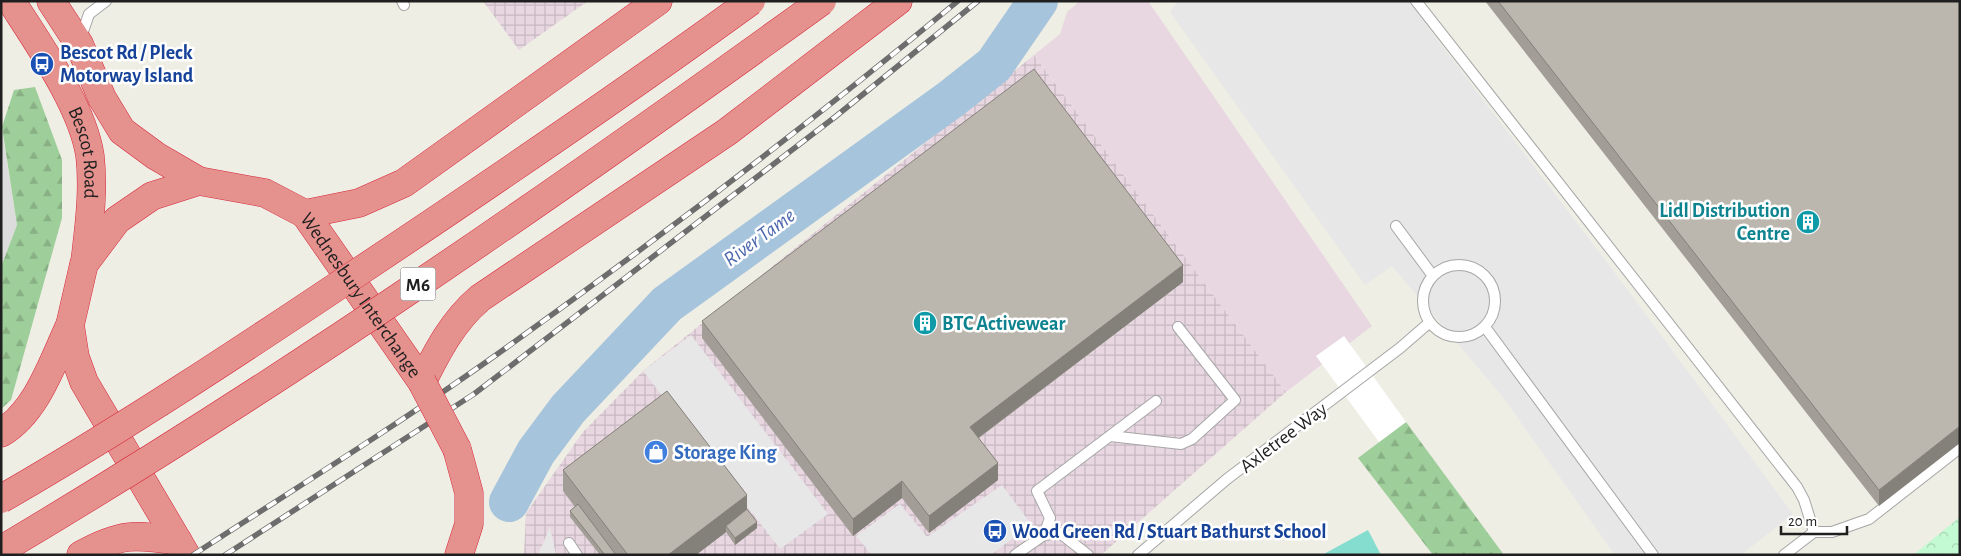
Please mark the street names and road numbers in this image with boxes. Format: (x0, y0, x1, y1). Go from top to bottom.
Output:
street label: Bescot Road (64, 104, 100, 199)
street label: Wednesbury Interchange (296, 209, 425, 382)
road number: M6 (400, 268, 436, 300)
street label: Axletree Way (1236, 398, 1331, 477)

